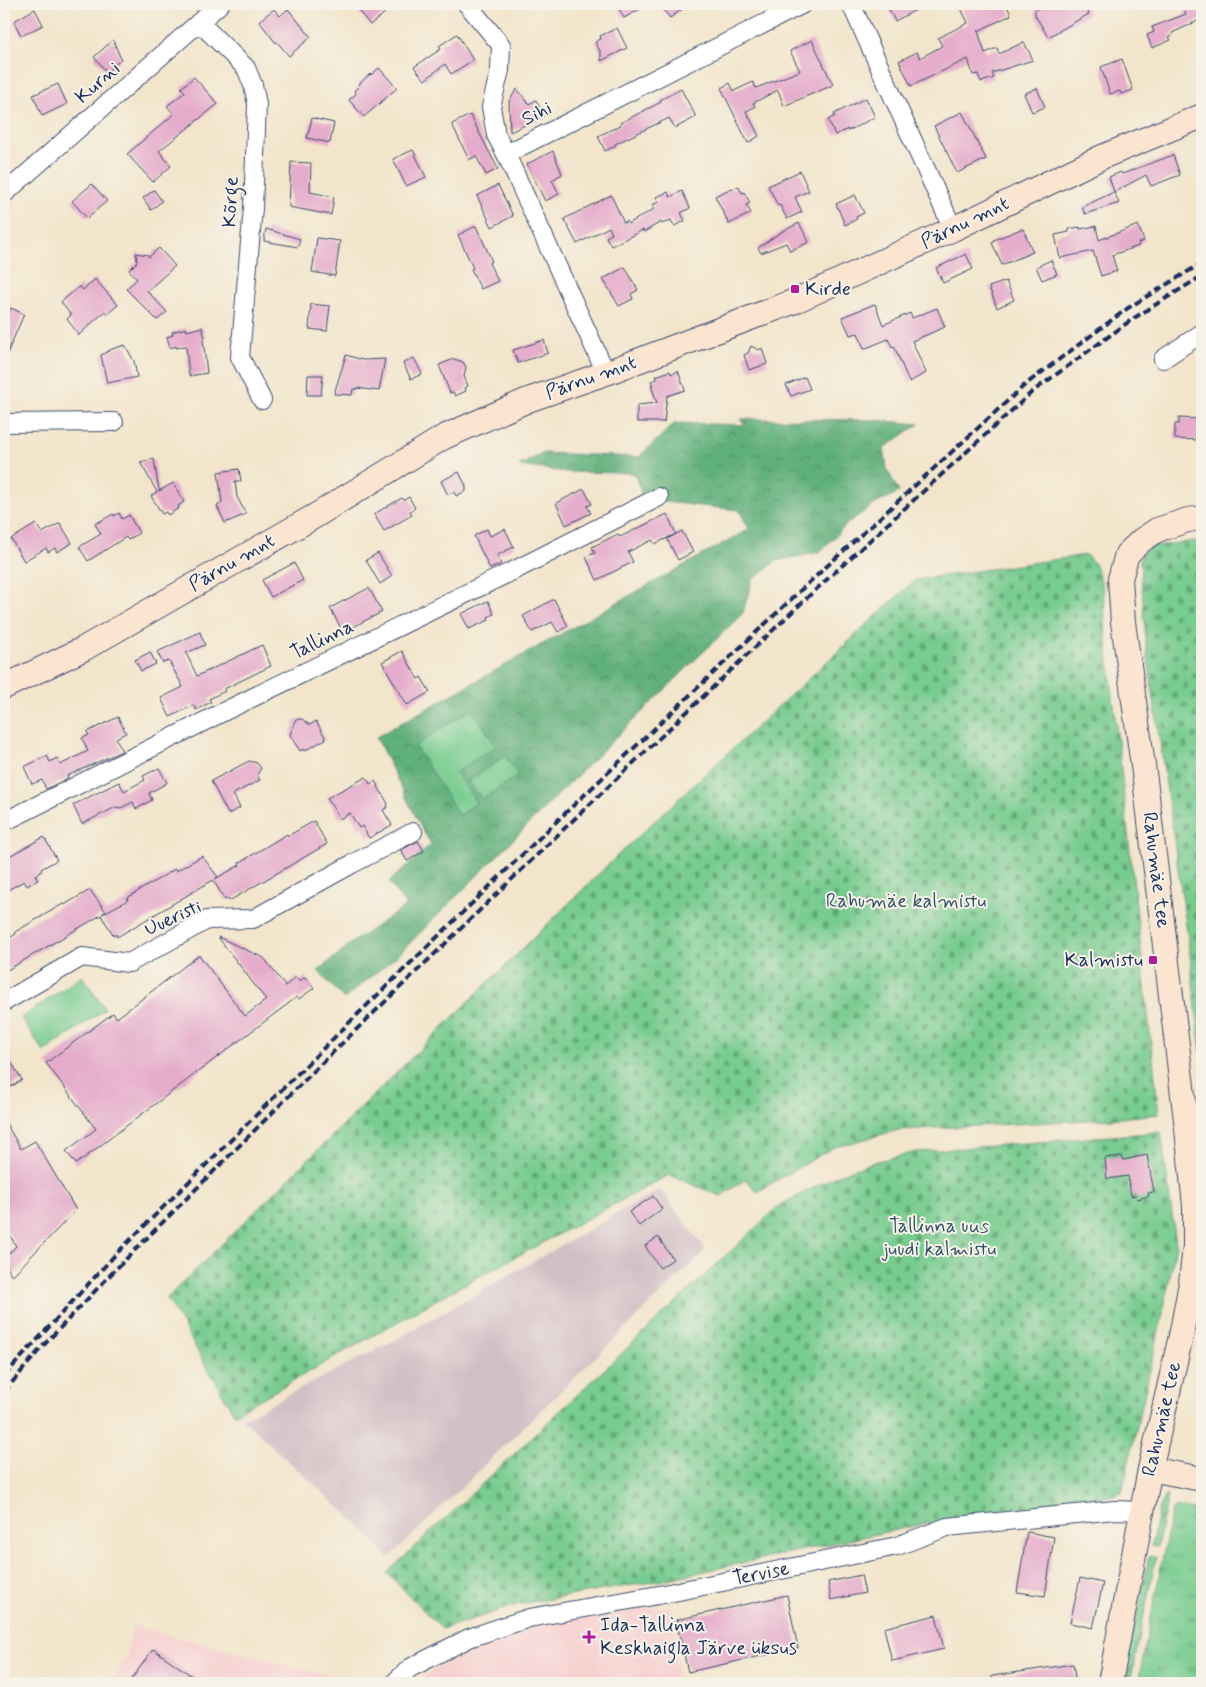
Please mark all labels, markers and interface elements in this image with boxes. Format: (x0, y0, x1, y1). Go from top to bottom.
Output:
street label: Kurni (70, 56, 126, 110)
street label: Sihi (517, 95, 557, 133)
street label: Kõrge (216, 176, 248, 228)
street label: Pärnu mnt (916, 190, 1014, 256)
place label: Kirde (805, 276, 851, 303)
marker: Kirde (789, 283, 801, 295)
street label: Pärnu mnt (542, 349, 640, 407)
street label: Pärnu mnt (184, 528, 280, 598)
street label: Tallinna (286, 613, 358, 667)
street label: Rahumäe tee (1135, 810, 1177, 930)
park label: Rahumäe kalmistu (826, 888, 986, 915)
street label: Uueristi (140, 893, 206, 943)
place label: Kalmistu (1065, 947, 1143, 974)
marker: Kalmistu (1147, 954, 1159, 966)
park label: Tallinna uus juudi kalmistu (881, 1213, 996, 1263)
street label: Rahumäe tee (1136, 1359, 1188, 1479)
street label: Tervise (730, 1555, 792, 1593)
place label: Ida-Tallinna Keskhaigla Järve üksus (600, 1612, 797, 1664)
marker: Ida-Tallinna Keskhaigla Järve üksus (582, 1630, 596, 1644)

